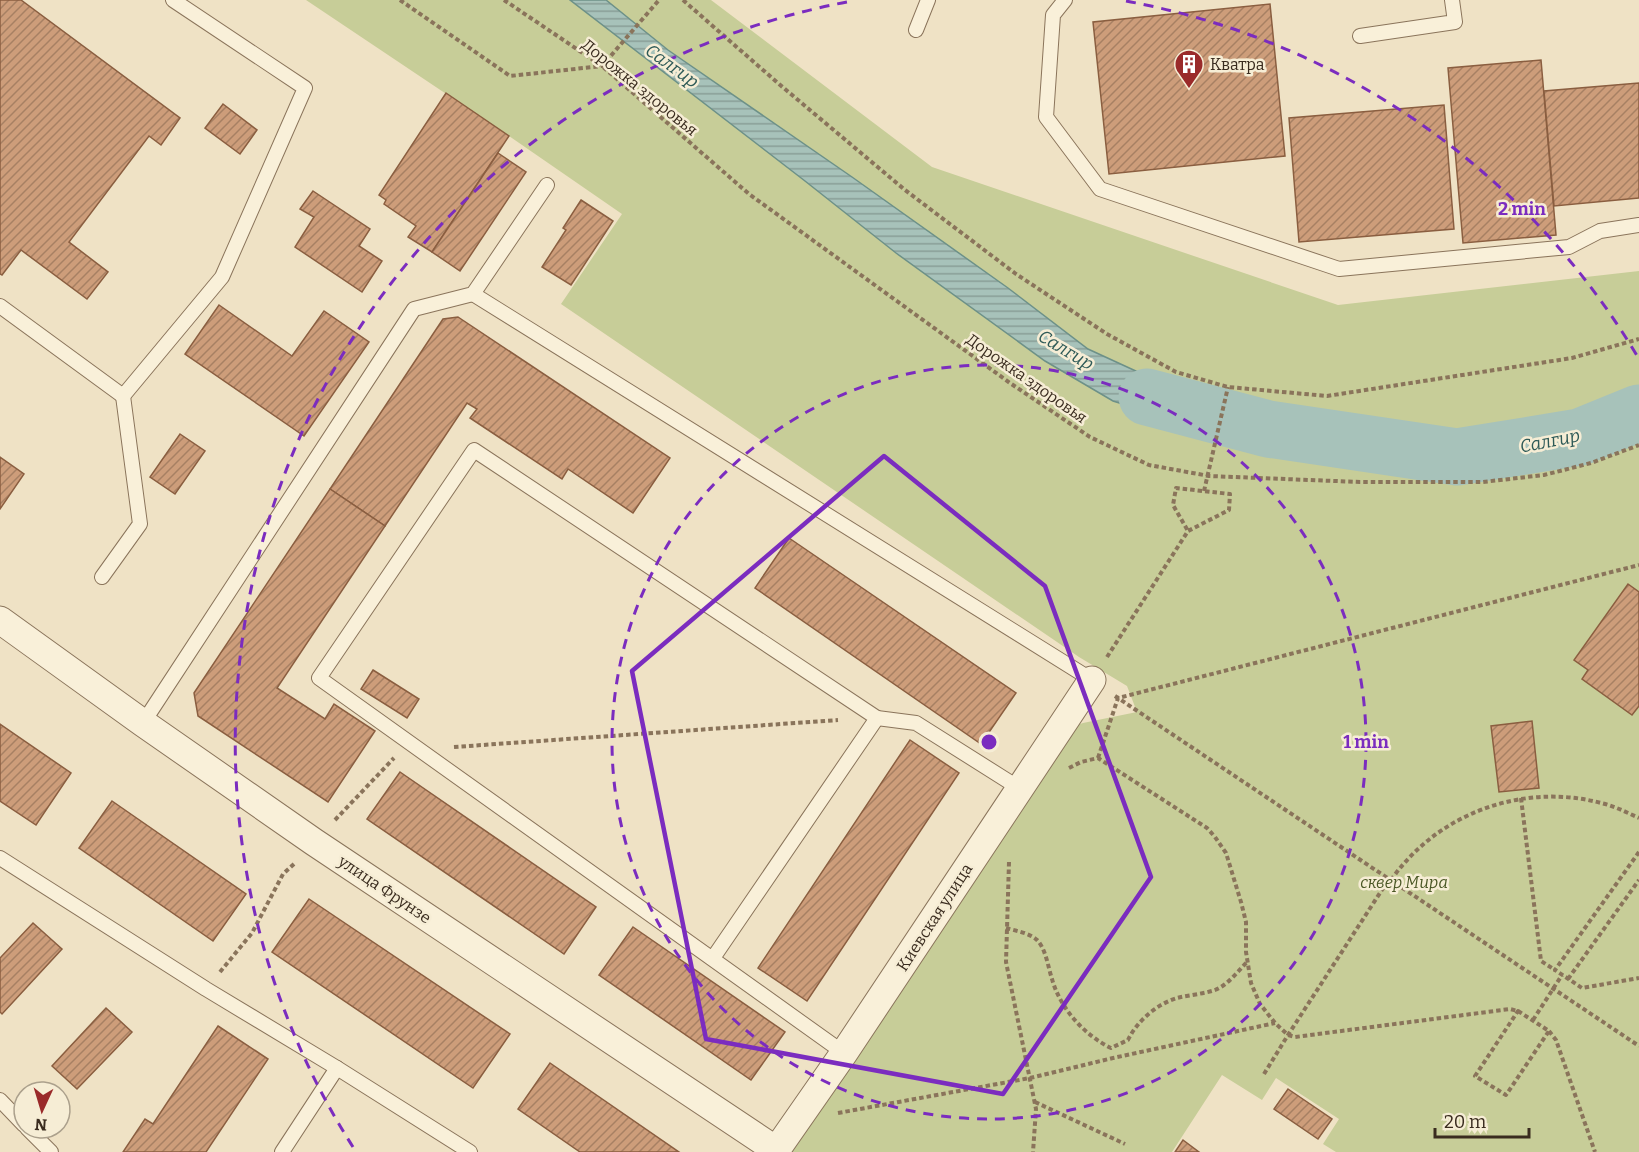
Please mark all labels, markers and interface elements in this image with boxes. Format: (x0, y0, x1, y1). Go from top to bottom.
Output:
street label: Дорожка здоровья (578, 35, 701, 140)
water label: Салгир (641, 39, 703, 93)
building icon: Кватра (1173, 48, 1205, 90)
place label: Кватра (1210, 55, 1265, 74)
text: 2 min (1498, 198, 1546, 220)
water label: Салгир (1034, 325, 1098, 375)
street label: Дорожка здоровья (963, 330, 1091, 427)
water label: Салгир (1518, 424, 1582, 458)
text: 1 min (1343, 731, 1389, 753)
centre of rings (979, 732, 999, 752)
street label: улица Фрунзе (334, 851, 435, 927)
street label: Киевская улица (893, 860, 976, 975)
park label: сквер Мира (1360, 873, 1448, 892)
north arrow (12, 1080, 72, 1140)
scale bar (1435, 1101, 1530, 1139)
text: 20 m (1444, 1111, 1486, 1133)
text: N (34, 1115, 48, 1134)

